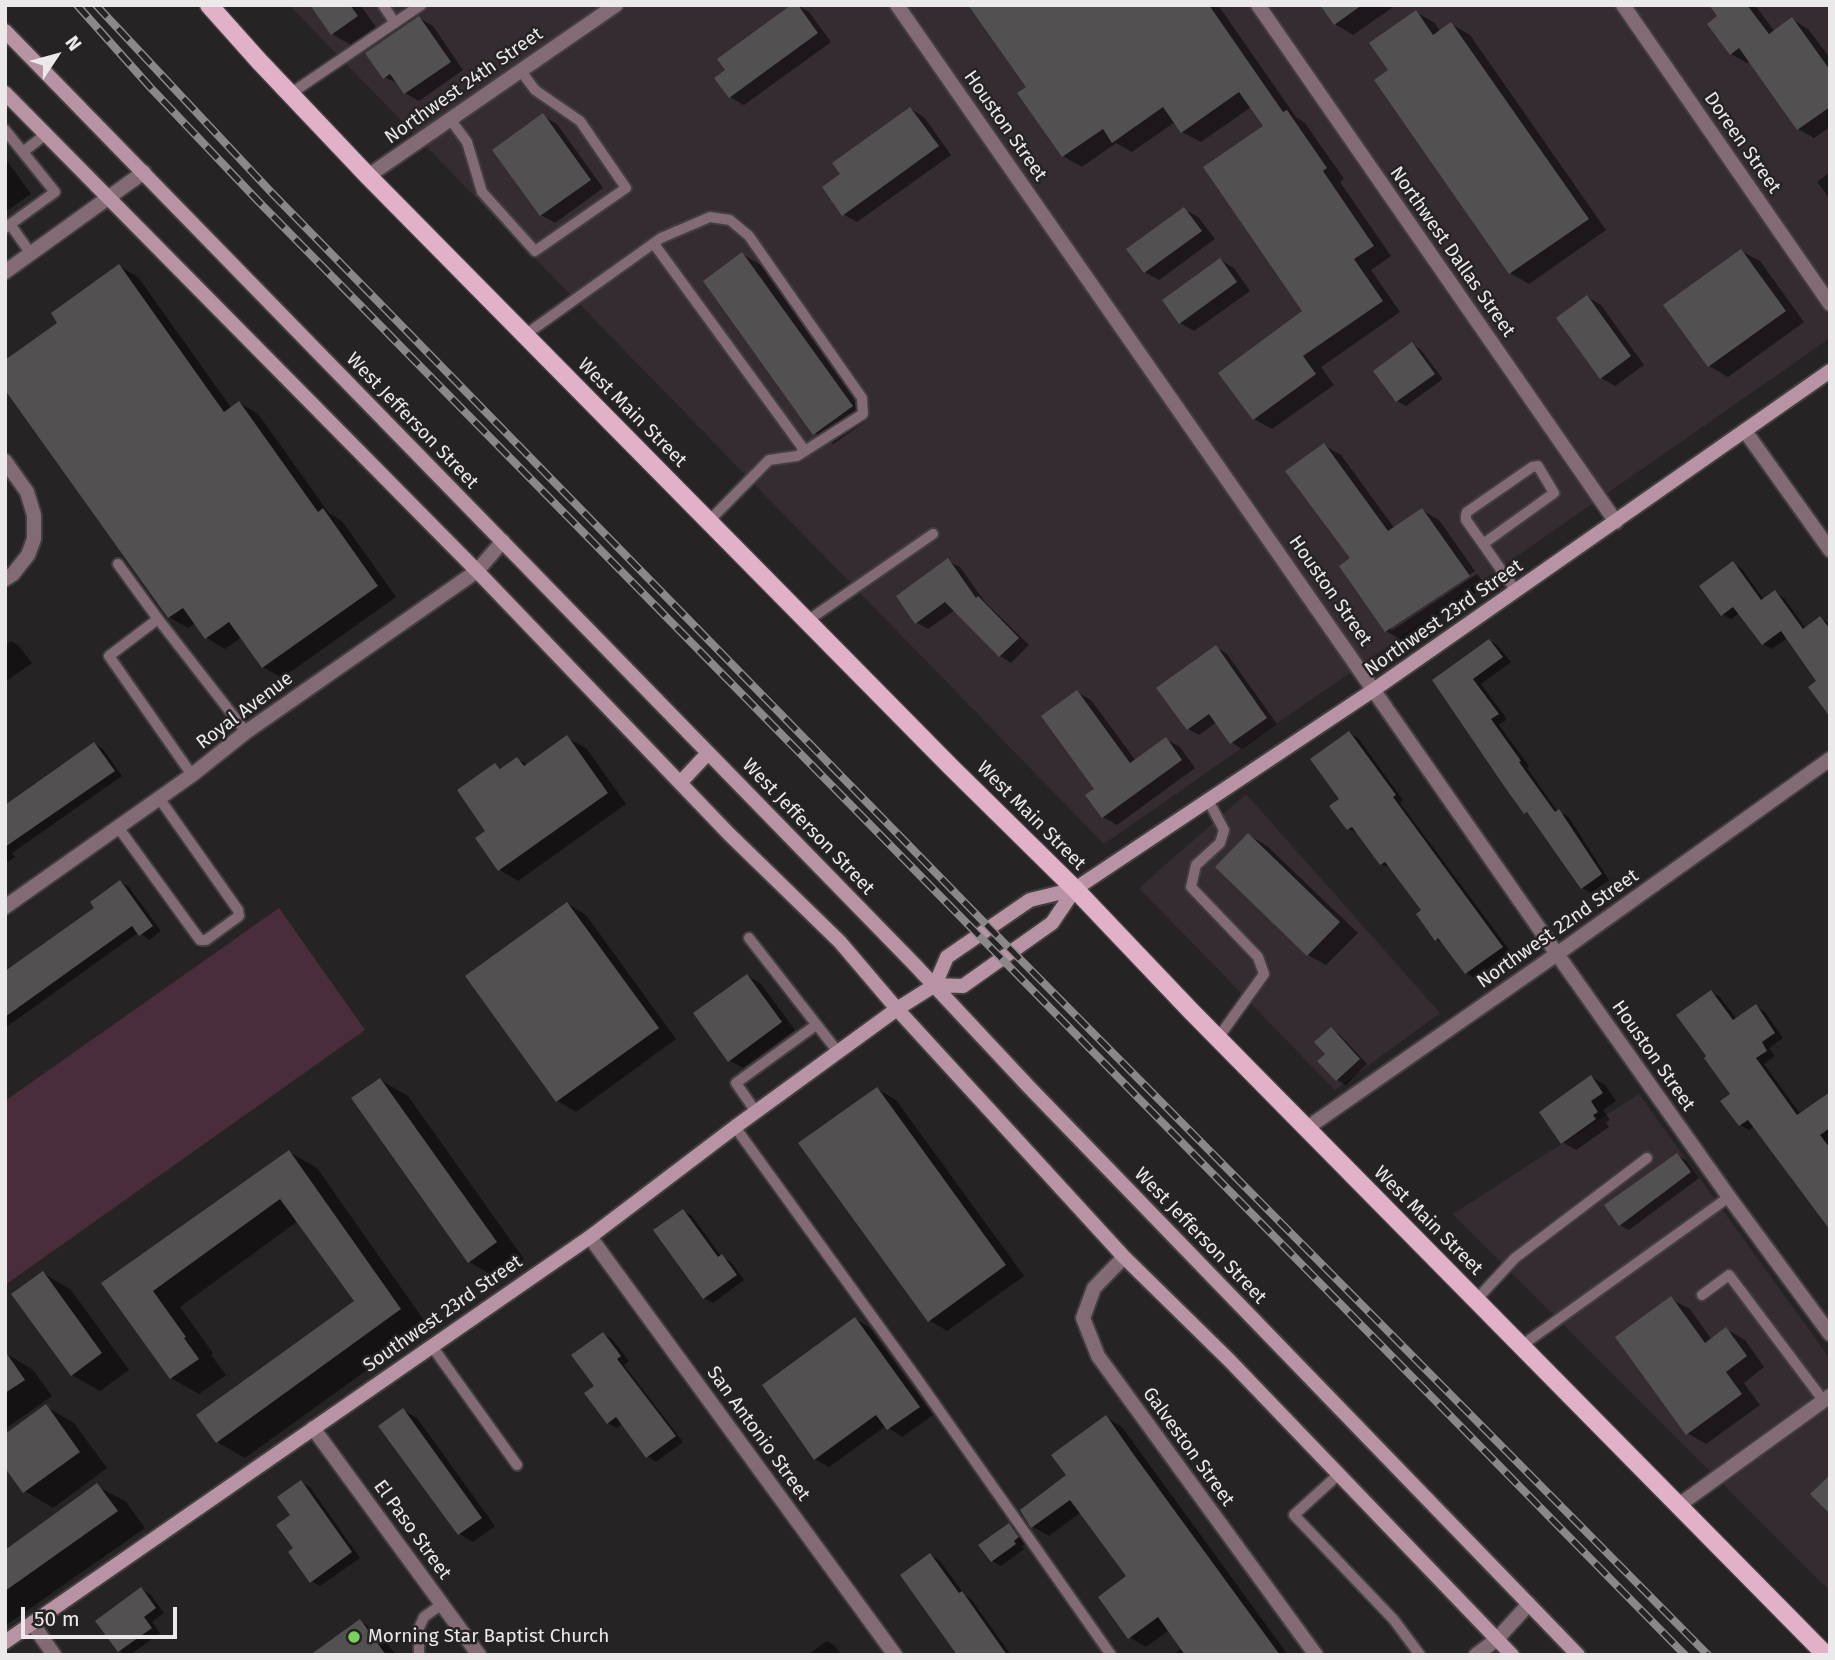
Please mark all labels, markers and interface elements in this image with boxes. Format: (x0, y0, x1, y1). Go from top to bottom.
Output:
north arrow (21, 21, 91, 91)
street label: Northwest 24th Street (381, 23, 547, 149)
text: N (60, 31, 86, 55)
street label: Houston Street (959, 66, 1051, 186)
street label: Doreen Street (1699, 88, 1785, 198)
street label: Northwest Dallas Street (1384, 162, 1520, 342)
street label: West Jefferson Street (341, 348, 483, 494)
street label: West Main Street (573, 354, 691, 472)
street label: Houston Street (1284, 531, 1376, 651)
street label: Northwest 23rd Street (1361, 555, 1527, 681)
street label: Royal Avenue (192, 667, 298, 755)
street label: West Jefferson Street (737, 754, 879, 900)
street label: West Main Street (972, 757, 1090, 875)
street label: Northwest 22nd Street (1473, 865, 1643, 993)
street label: Houston Street (1607, 996, 1699, 1116)
street label: West Main Street (1369, 1162, 1487, 1280)
street label: West Jefferson Street (1129, 1163, 1271, 1309)
street label: Southwest 23rd Street (359, 1251, 527, 1377)
street label: San Antonio Street (702, 1362, 814, 1506)
street label: Galveston Street (1137, 1383, 1239, 1511)
street label: El Paso Street (368, 1476, 456, 1584)
scale bar (24, 1594, 180, 1638)
text: 50 m (34, 1606, 80, 1632)
place label: Morning Star Baptist Church (368, 1626, 609, 1648)
marker: Morning Star Baptist Church (346, 1629, 362, 1645)

